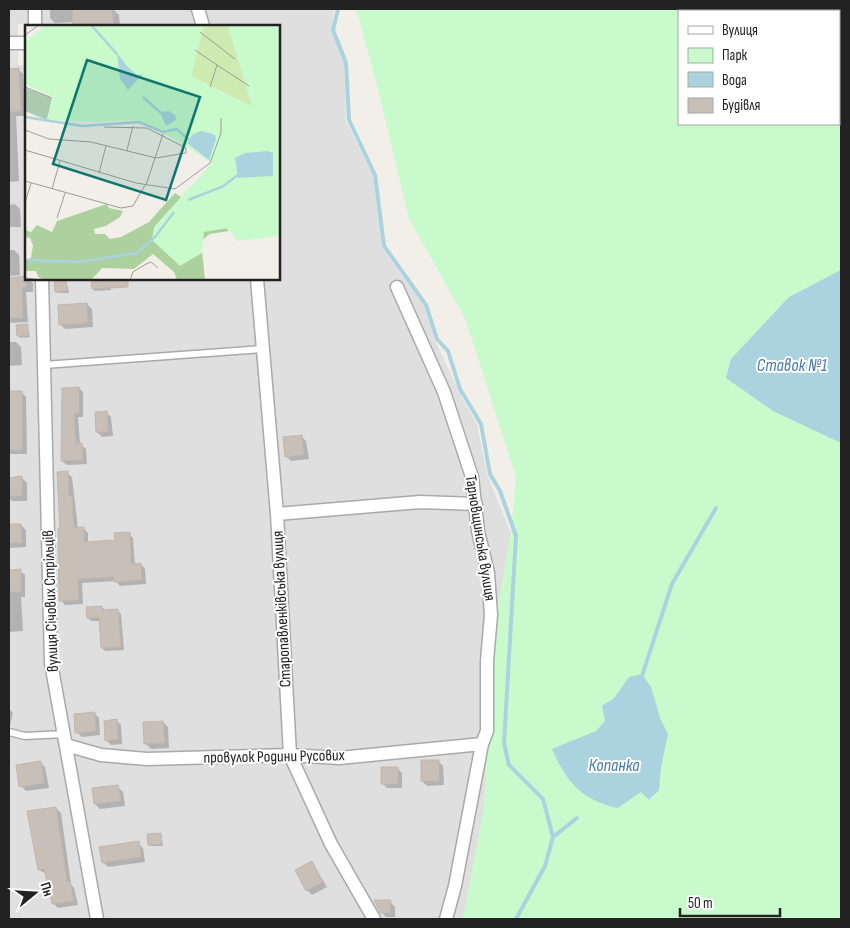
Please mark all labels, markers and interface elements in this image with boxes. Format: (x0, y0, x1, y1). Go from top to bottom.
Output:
legend (678, 10, 840, 125)
text: Вулиця (722, 21, 758, 40)
inset map (25, 25, 280, 280)
text: Парк (722, 46, 748, 65)
text: Вода (722, 71, 747, 90)
text: Будівля (722, 96, 761, 115)
water label: Ставок №1 (757, 355, 827, 376)
street label: Тарновщинська вулиця (461, 474, 499, 602)
street label: вулиця Січових Стрільців (39, 530, 63, 672)
street label: Старопавленківська вулиця (268, 530, 296, 688)
street label: провулок Родини Русових (203, 746, 345, 768)
water label: Копанка (588, 755, 640, 776)
north arrow (10, 868, 60, 918)
text: Пн (37, 880, 57, 898)
scale bar (680, 886, 780, 918)
text: 50 m (688, 894, 713, 913)

